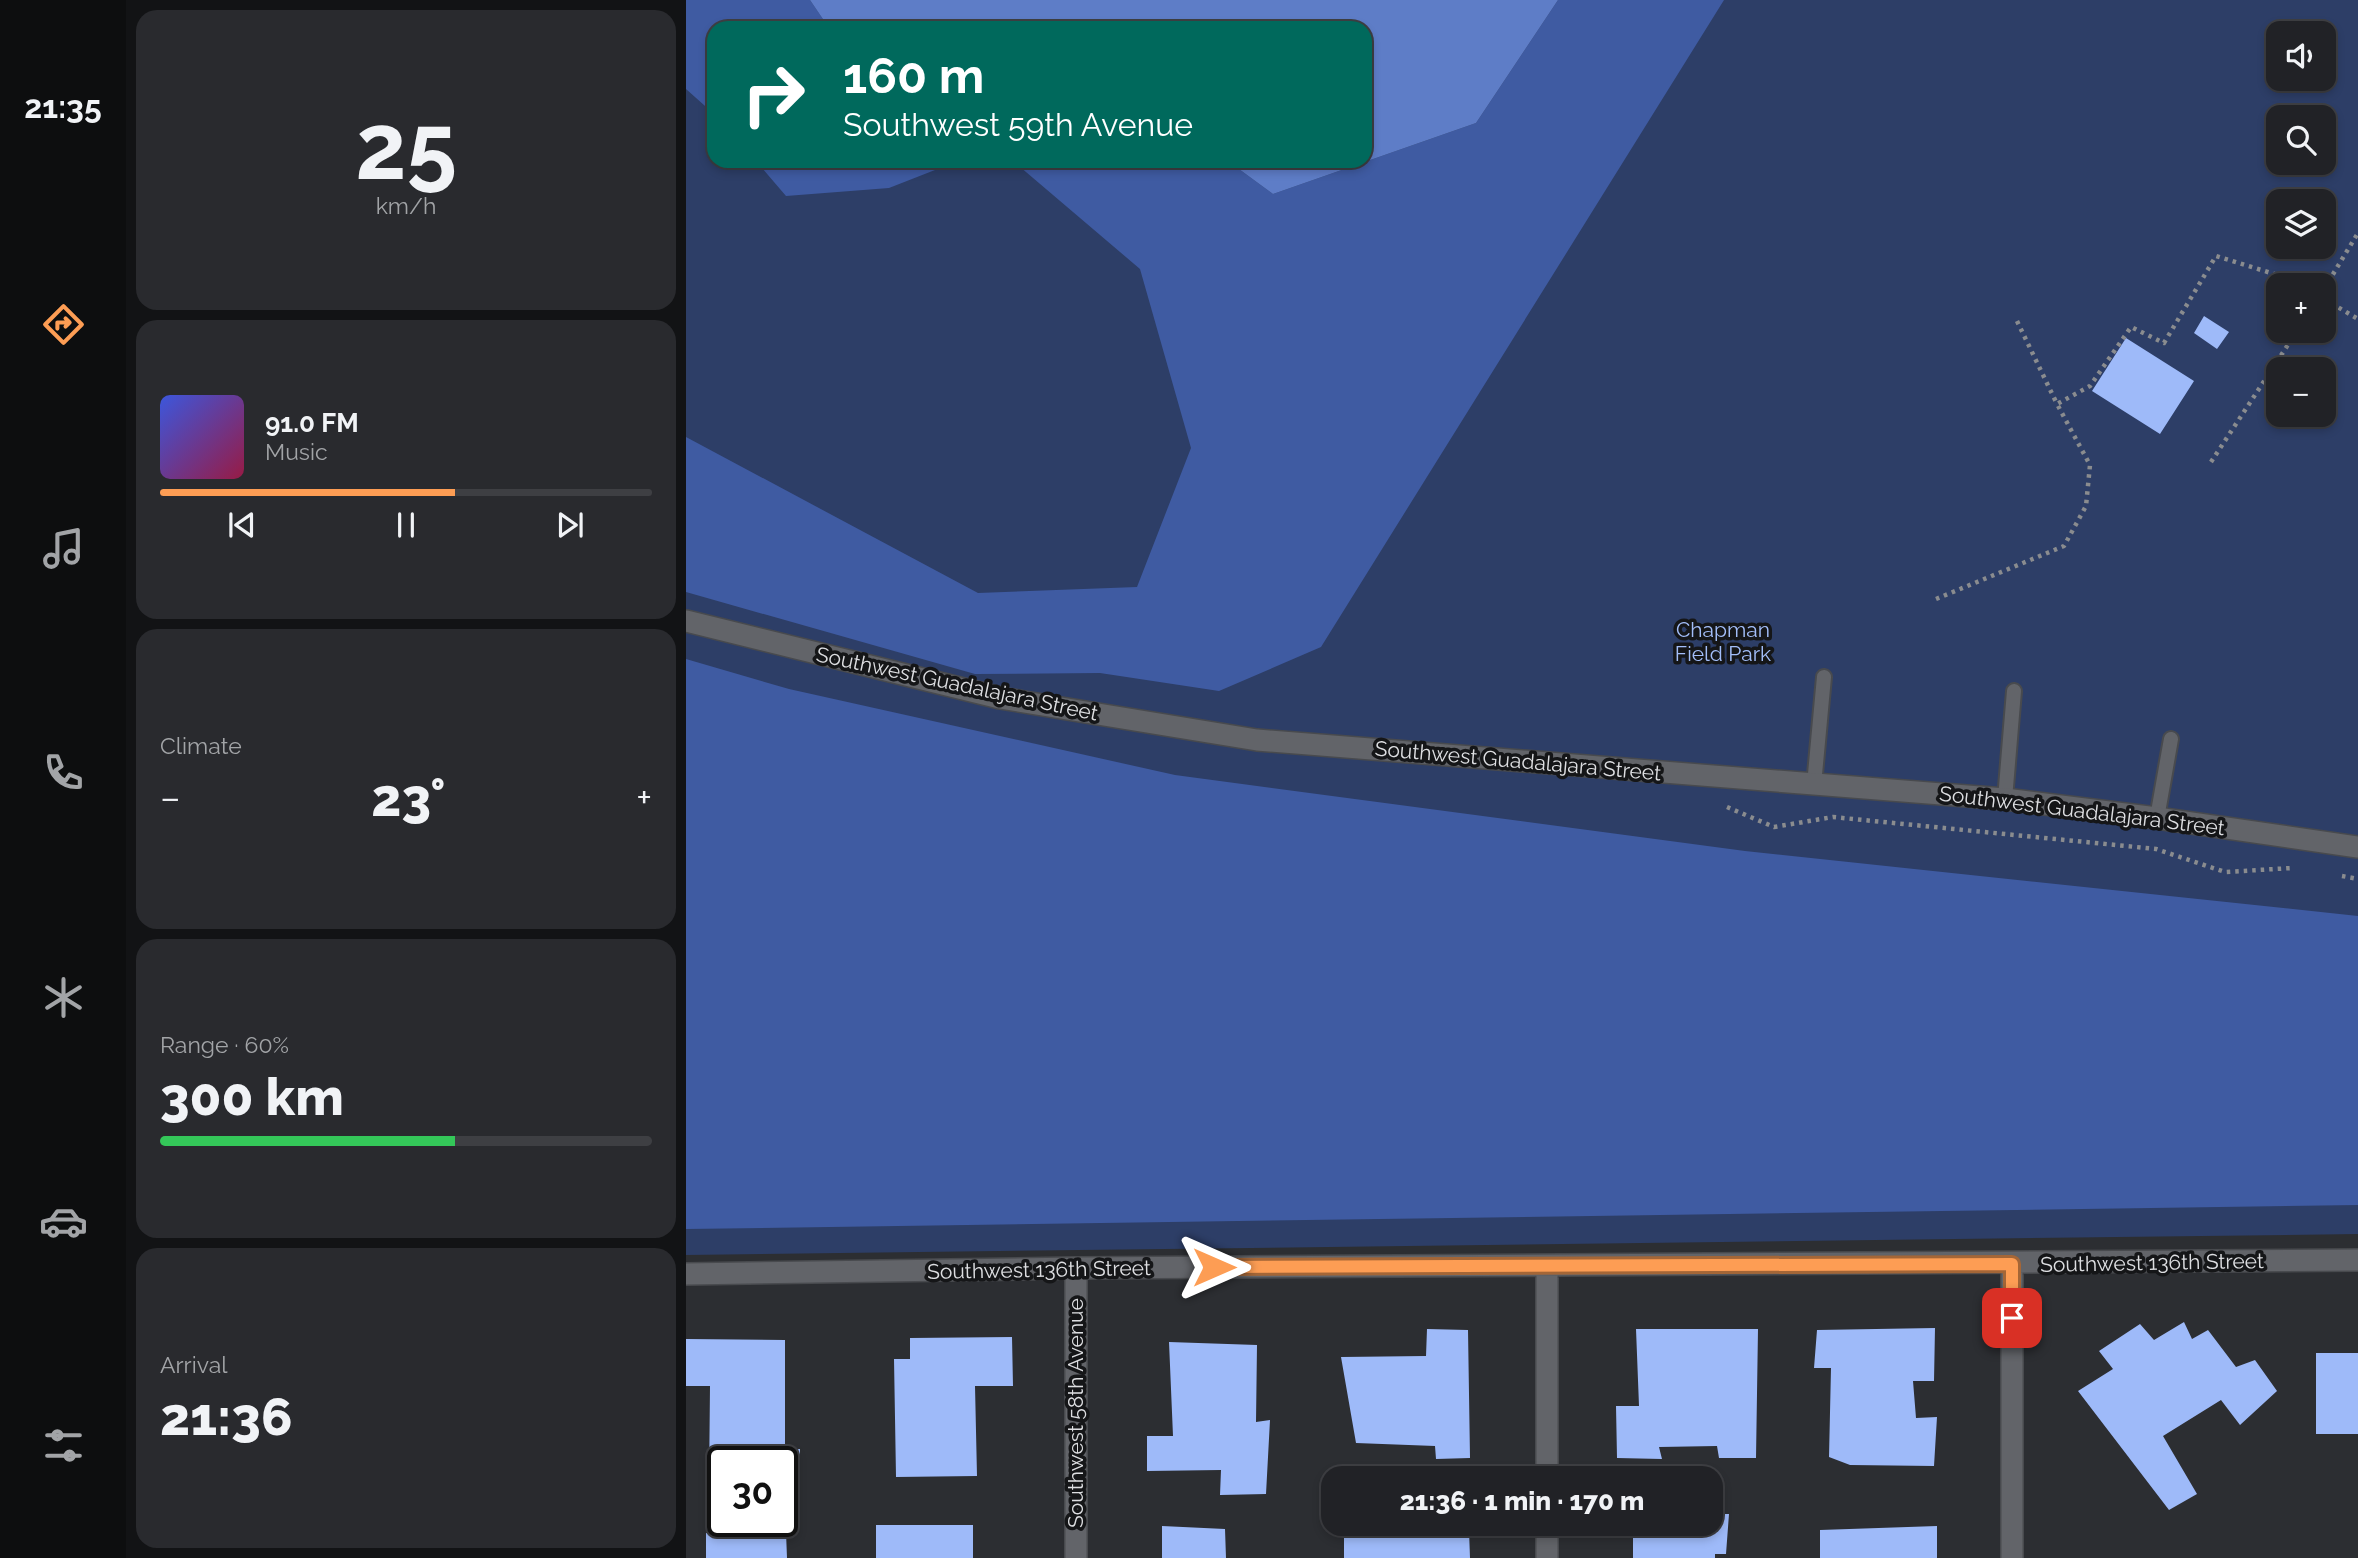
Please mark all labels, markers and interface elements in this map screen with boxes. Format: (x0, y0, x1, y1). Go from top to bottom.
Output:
map controls (2266, 21, 2336, 427)
button: sound (2266, 21, 2336, 91)
text: 160 m (843, 47, 984, 104)
icon: right (728, 49, 819, 140)
text: 21:35 (24, 88, 102, 125)
text: 25 (355, 93, 457, 200)
button: search (2266, 105, 2336, 175)
text: Southwest 59th Avenue (843, 106, 1193, 143)
button: layers (2266, 189, 2336, 259)
text: km/h (376, 192, 436, 219)
button: + (2266, 273, 2336, 343)
icon: directions (39, 300, 88, 349)
button: − (2266, 357, 2336, 427)
text: 91.0 FM (265, 408, 359, 438)
text: Music (265, 438, 328, 465)
icon: previous (223, 506, 261, 544)
icon: pause (387, 506, 425, 544)
icon: next (551, 506, 589, 544)
icon: music (39, 524, 88, 573)
park label: Chapman Field Park (1675, 617, 1771, 666)
street label: Southwest Guadalajara Street (814, 641, 1100, 726)
text: Climate (160, 732, 242, 759)
street label: Southwest Guadalajara Street (1374, 736, 1662, 785)
icon: phone (39, 748, 88, 797)
text: 23° (371, 767, 445, 828)
text: − (160, 775, 180, 820)
text: + (636, 775, 652, 820)
street label: Southwest Guadalajara Street (1938, 781, 2226, 840)
icon: climate (39, 973, 88, 1022)
text: Range · 60% (160, 1031, 289, 1058)
text: 300 km (160, 1066, 344, 1127)
icon: car (39, 1197, 88, 1246)
position arrow (1177, 1230, 1251, 1304)
street label: Southwest 136th Street (2040, 1248, 2264, 1277)
street label: Southwest 136th Street (927, 1255, 1151, 1284)
pin (1982, 1288, 2042, 1348)
street label: Southwest 58th Avenue (1063, 1298, 1088, 1528)
icon: arrive (1993, 1299, 2031, 1337)
text: Arrival (160, 1351, 227, 1378)
text: 21:36 (160, 1386, 293, 1447)
icon: filters (39, 1421, 88, 1470)
speed limit sign: 30 (707, 1446, 798, 1537)
text: 21:36 · 1 min · 170 m (1400, 1486, 1644, 1516)

